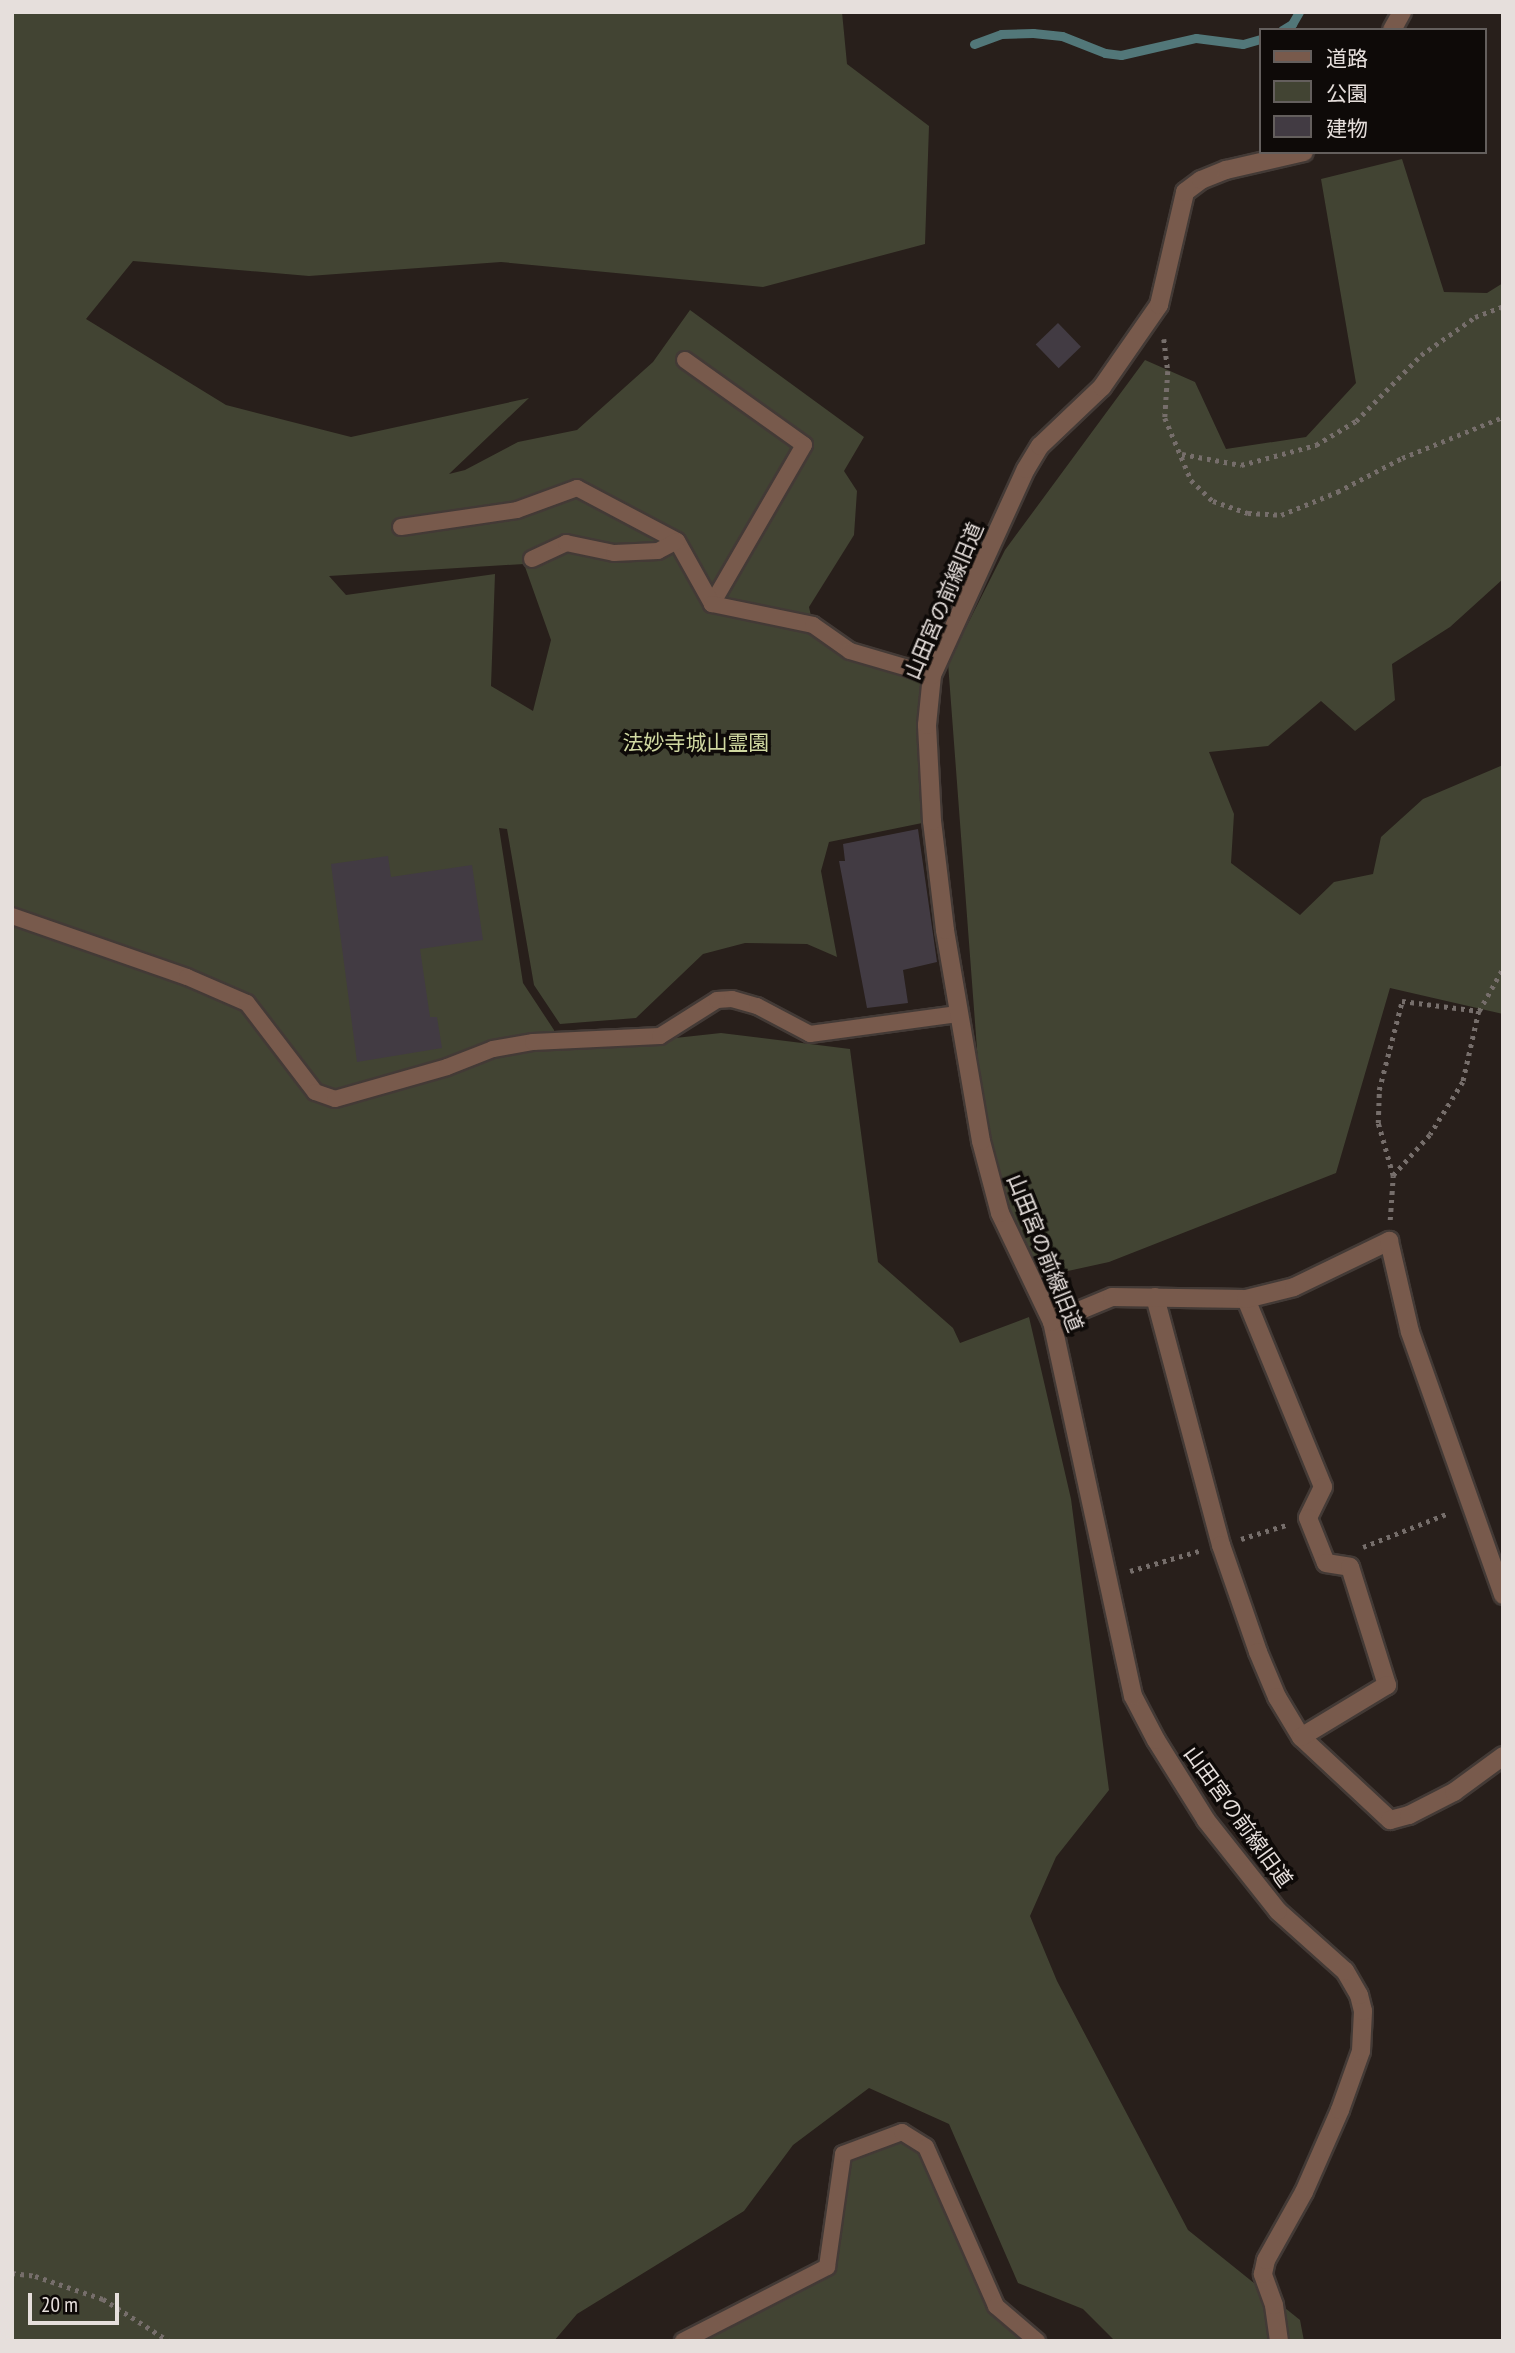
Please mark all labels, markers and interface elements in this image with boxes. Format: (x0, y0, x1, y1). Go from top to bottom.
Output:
legend (1260, 28, 1487, 154)
text: 道路 (1326, 45, 1368, 72)
text: 公園 (1326, 80, 1368, 107)
text: 建物 (1326, 115, 1368, 142)
street label: 山田宮の前線旧道 (900, 519, 988, 683)
park label: 法妙寺城山霊園 (623, 730, 769, 756)
street label: 山田宮の前線旧道 (1002, 1170, 1088, 1336)
street label: 山田宮の前線旧道 (1178, 1742, 1298, 1892)
scale bar (32, 2280, 122, 2324)
text: 20 m (41, 2291, 78, 2318)

